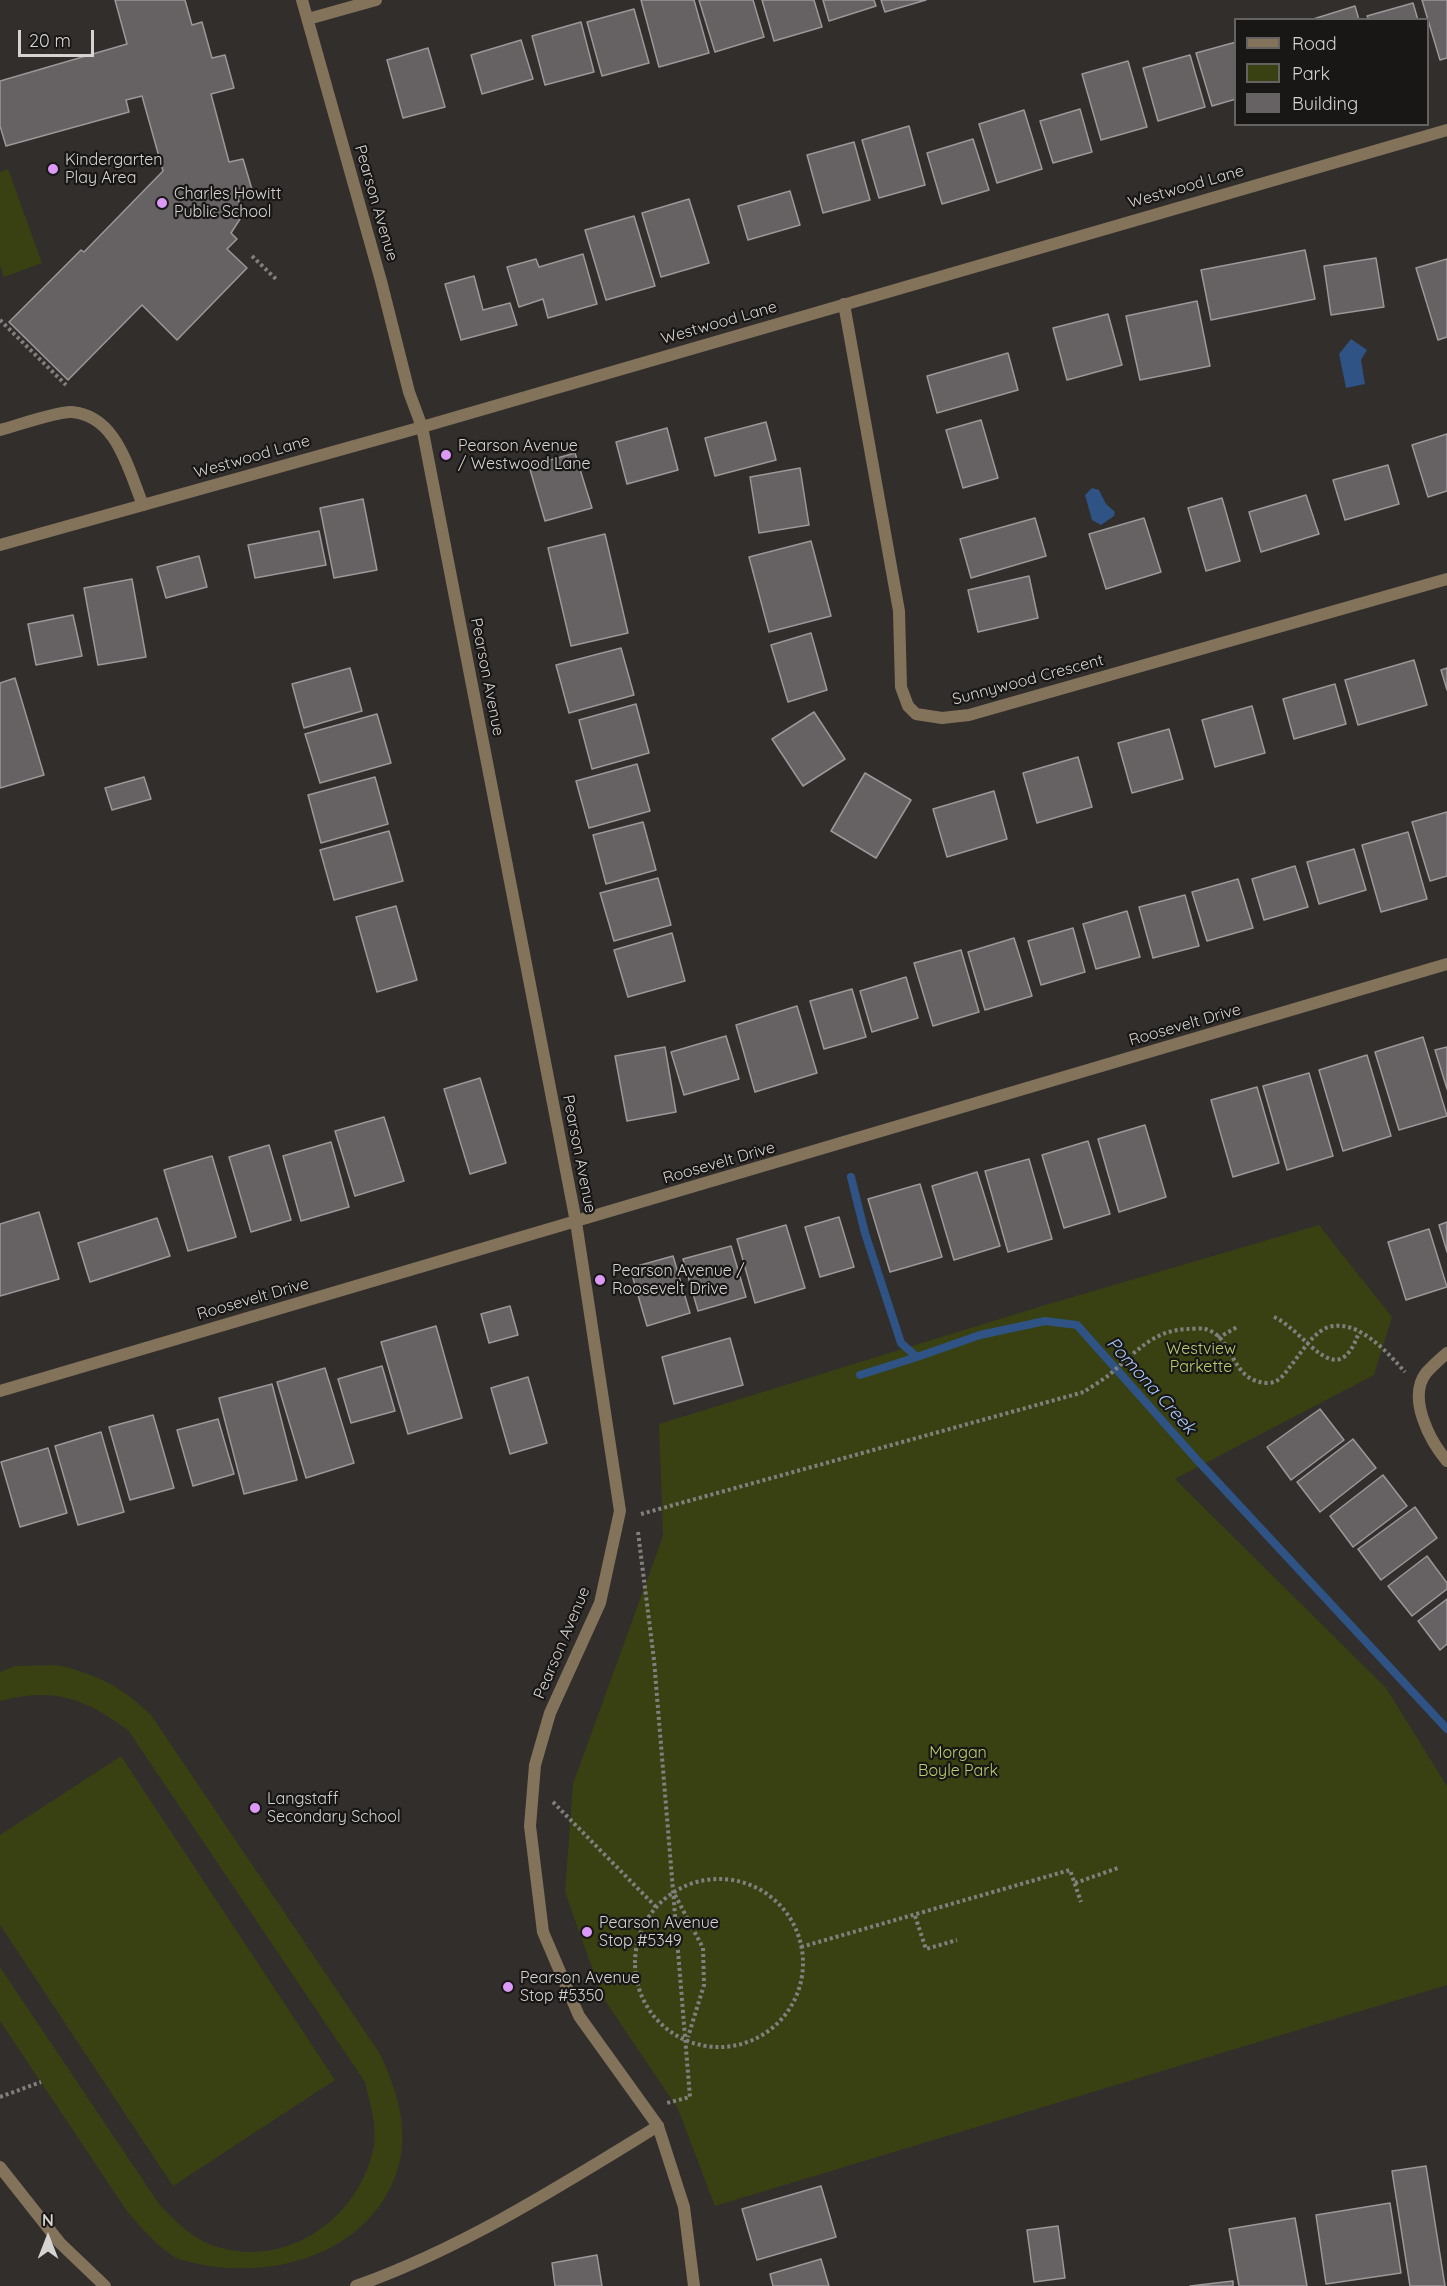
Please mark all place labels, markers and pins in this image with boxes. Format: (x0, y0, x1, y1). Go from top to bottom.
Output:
place label: Kindergarten Play Area (65, 150, 163, 188)
marker: Kindergarten Play Area (46, 162, 60, 176)
place label: Charles Howitt Public School (174, 184, 281, 222)
marker: Charles Howitt Public School (155, 196, 169, 210)
place label: Pearson Avenue / Westwood Lane (458, 436, 590, 474)
marker: Pearson Avenue / Westwood Lane (439, 448, 453, 462)
place label: Pearson Avenue / Roosevelt Drive (612, 1261, 745, 1299)
marker: Pearson Avenue / Roosevelt Drive (593, 1273, 607, 1287)
place label: Langstaff Secondary School (267, 1789, 401, 1827)
marker: Langstaff Secondary School (248, 1801, 262, 1815)
place label: Pearson Avenue Stop #5349 (599, 1913, 719, 1951)
marker: Pearson Avenue Stop #5349 (580, 1925, 594, 1939)
place label: Pearson Avenue Stop #5350 (520, 1968, 640, 2006)
marker: Pearson Avenue Stop #5350 (501, 1980, 515, 1994)

